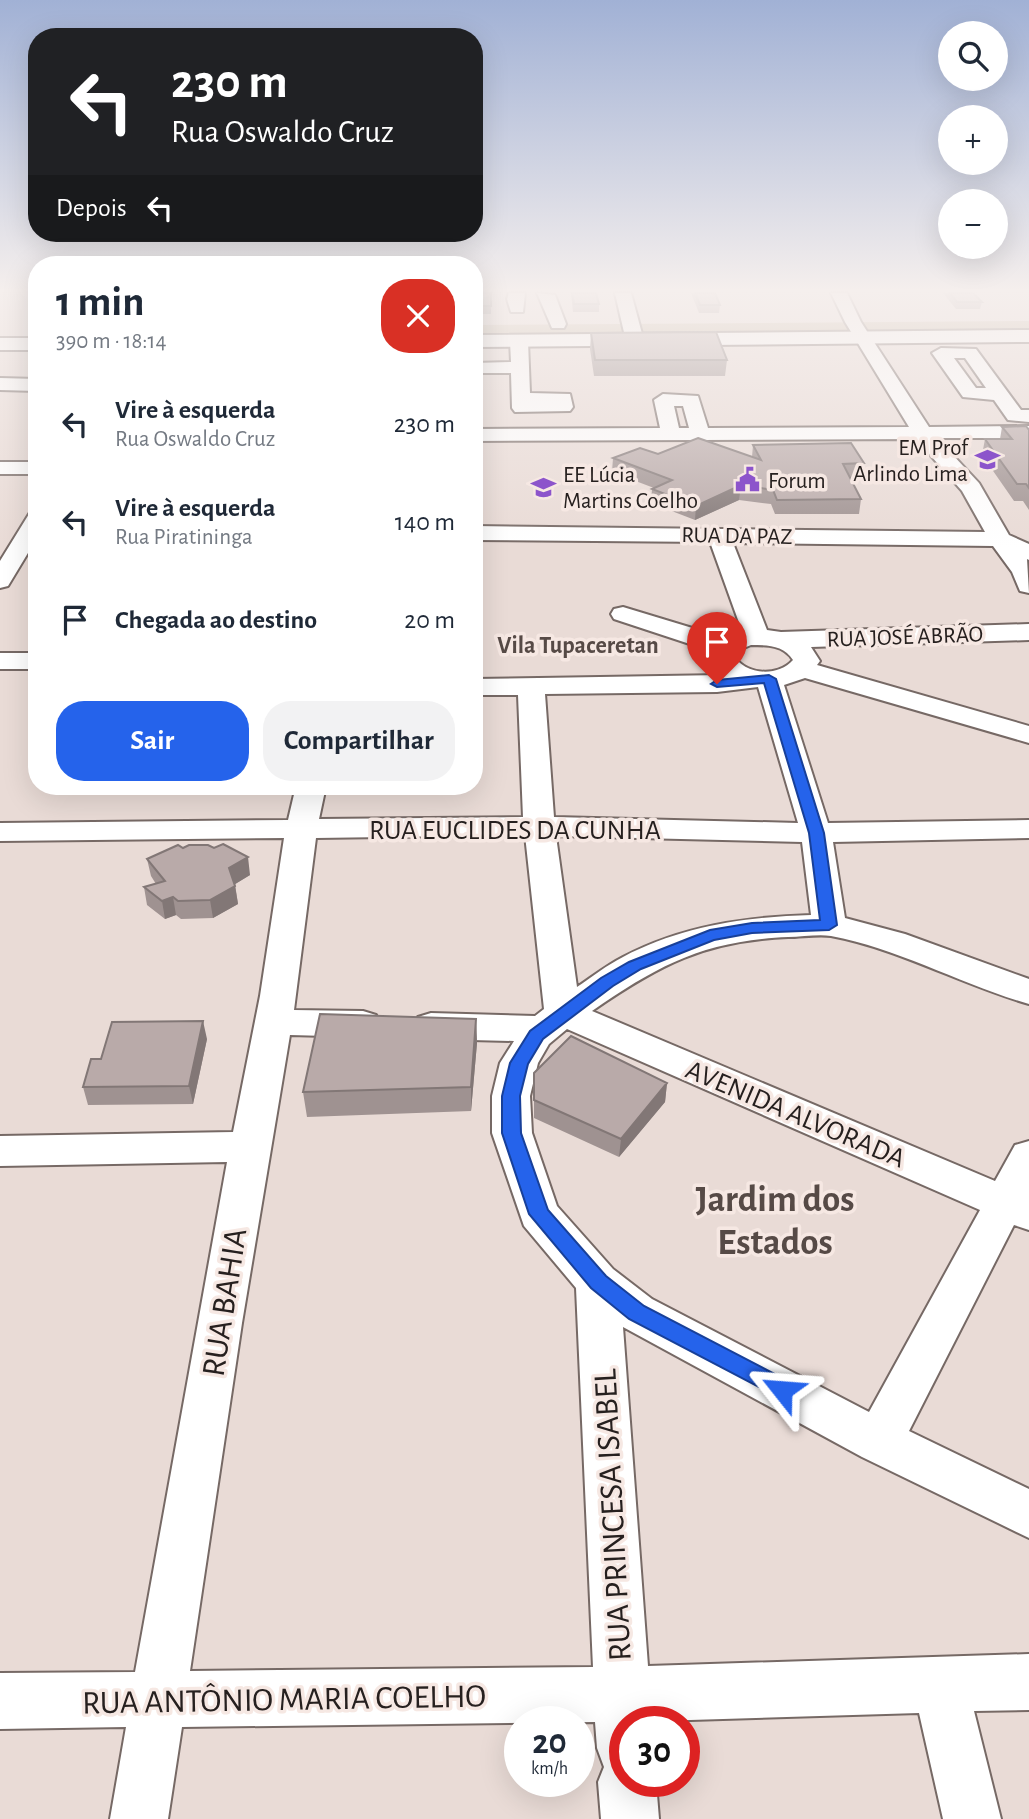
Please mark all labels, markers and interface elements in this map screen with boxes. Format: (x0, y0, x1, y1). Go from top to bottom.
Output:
map controls (938, 21, 1008, 259)
button: search (938, 21, 1008, 91)
icon: left (56, 56, 147, 147)
text: 230 m (171, 58, 288, 107)
button: + (938, 105, 1008, 175)
text: Rua Oswaldo Cruz (171, 116, 394, 148)
icon: left (141, 189, 179, 227)
button: − (938, 189, 1008, 259)
text: Depois (56, 195, 127, 221)
button: close (381, 279, 455, 353)
text: 1 min (56, 281, 145, 323)
text: 390 m · 18:14 (56, 330, 167, 353)
text: Vire à esquerda (115, 397, 276, 423)
icon: left (56, 405, 94, 443)
text: 230 m (394, 411, 455, 437)
text: Rua Oswaldo Cruz (115, 428, 275, 451)
place label: EM Prof Arlindo Lima (853, 437, 970, 486)
school or university icon: EM Prof Arlindo Lima (974, 446, 1002, 474)
place label: EE Lúcia Martins Coelho (563, 464, 698, 513)
public building icon: Forum (734, 466, 762, 494)
place label: Forum (768, 470, 826, 493)
school or university icon: EE Lúcia Martins Coelho (529, 473, 557, 501)
text: Vire à esquerda (115, 495, 276, 521)
icon: left (56, 503, 94, 541)
text: 140 m (395, 509, 455, 535)
street label: RUA DA PAZ (681, 524, 793, 549)
text: Rua Piratininga (115, 526, 253, 549)
icon: arrive (56, 601, 94, 639)
text: Chegada ao destino (115, 607, 317, 633)
text: 20 m (404, 607, 455, 633)
pin (687, 612, 747, 684)
street label: RUA JOSÉ ABRÃO (826, 620, 984, 652)
icon: arrive (698, 623, 736, 661)
district label: Vila Tupaceretan (497, 634, 659, 658)
button: Sair (56, 701, 249, 781)
button: Compartilhar (263, 701, 455, 781)
street label: RUA EUCLIDES DA CUNHA (369, 817, 661, 845)
street label: AVENIDA ALVORADA (682, 1056, 909, 1174)
district label: Jardim dos Estados (696, 1181, 854, 1261)
street label: RUA BAHIA (197, 1226, 253, 1379)
position arrow (745, 1353, 819, 1427)
street label: RUA PRINCESA ISABEL (589, 1368, 638, 1662)
street label: RUA ANTÔNIO MARIA COELHO (82, 1676, 486, 1721)
speed limit sign: 30 (609, 1706, 700, 1797)
text: 20 (532, 1725, 567, 1760)
text: km/h (531, 1760, 568, 1778)

